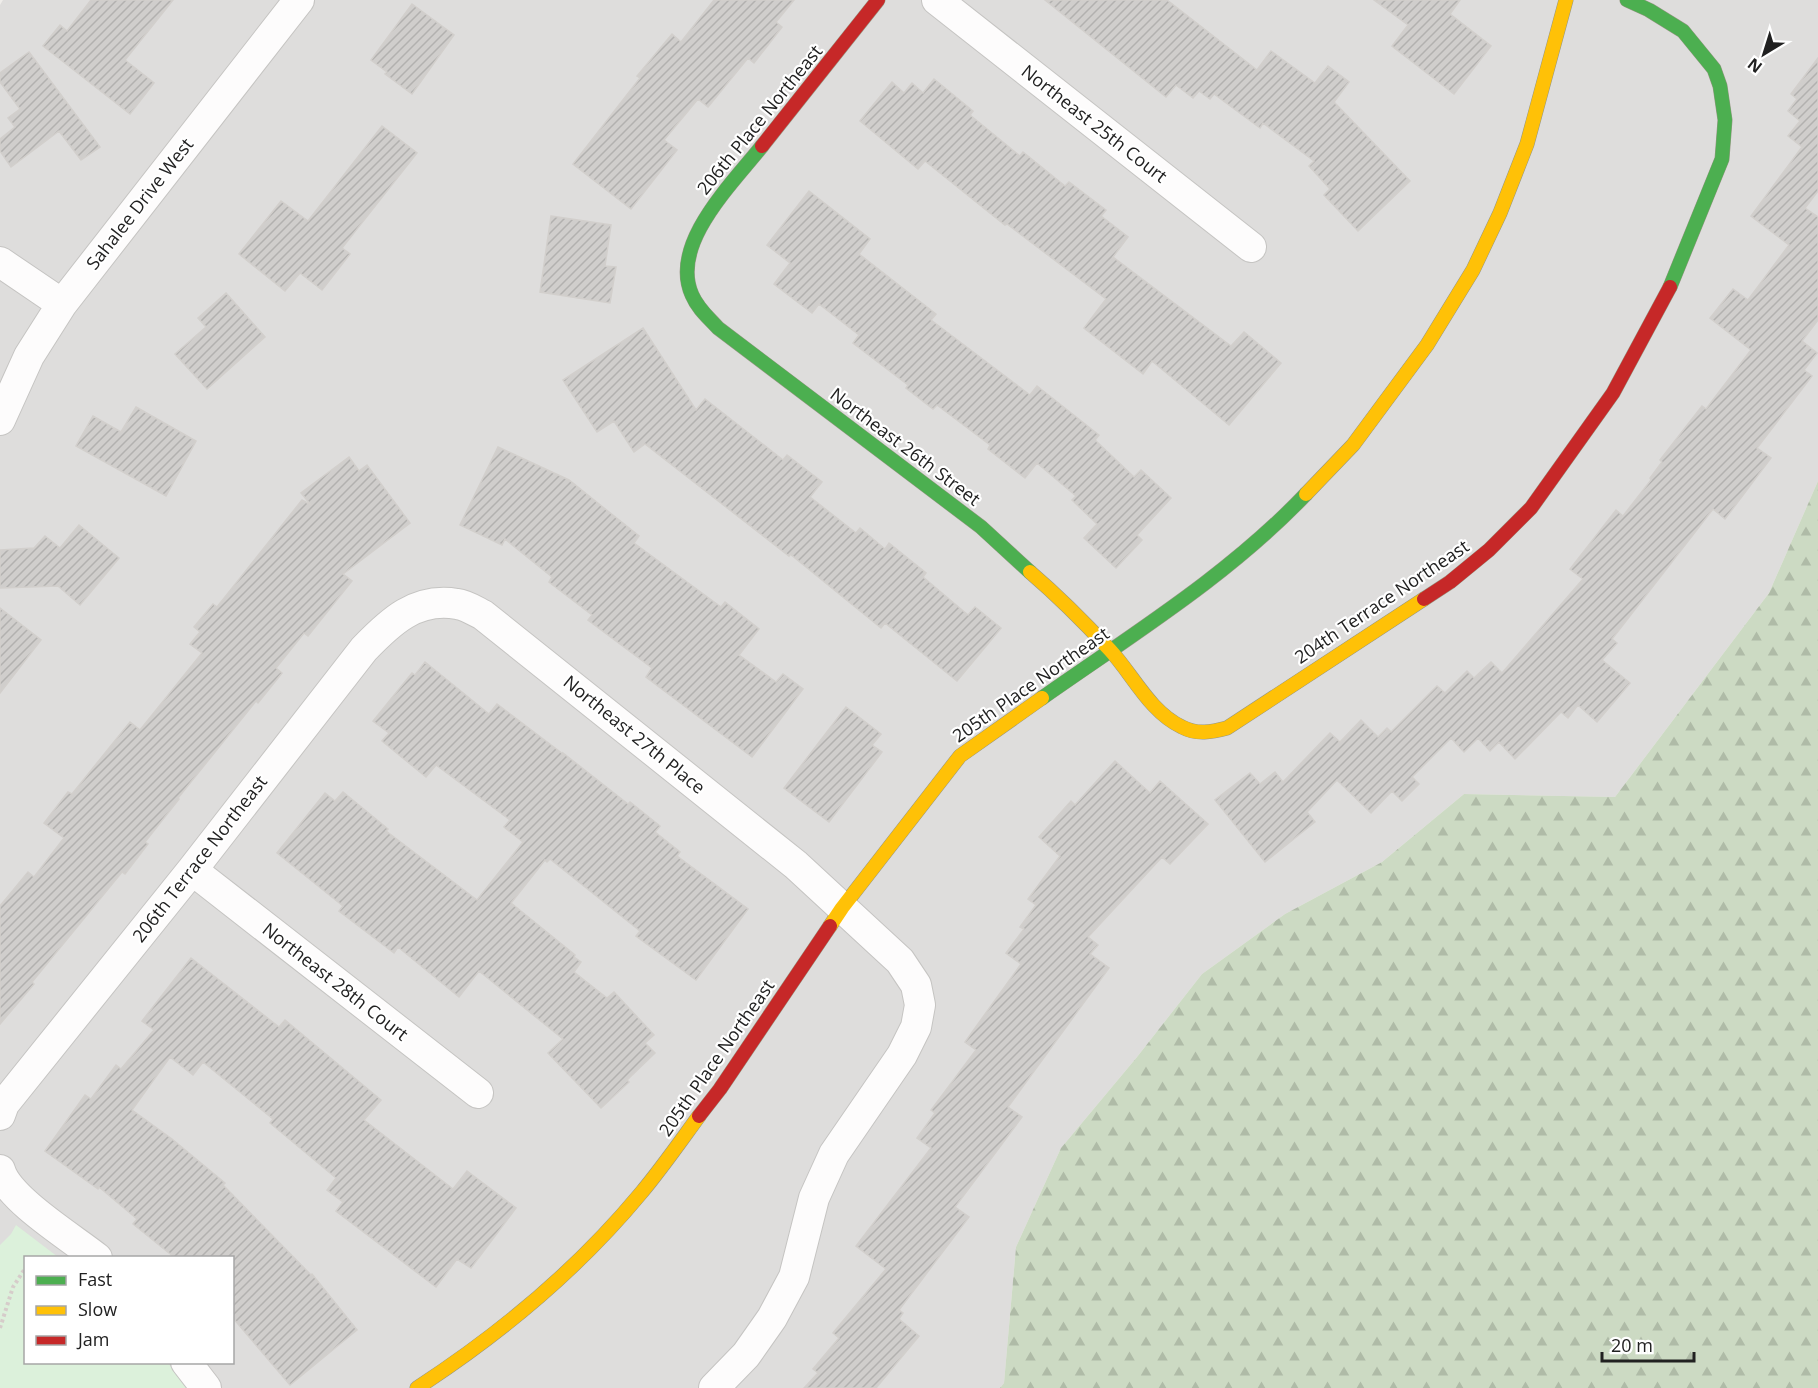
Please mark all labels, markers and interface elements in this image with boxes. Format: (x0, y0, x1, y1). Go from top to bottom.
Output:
north arrow (1734, 24, 1794, 84)
street label: 206th Place Northeast (691, 40, 827, 199)
text: N (1743, 53, 1767, 78)
street label: Northeast 25th Court (1017, 59, 1172, 188)
street label: Sahalee Drive West (80, 133, 198, 274)
street label: Northeast 26th Street (826, 382, 985, 511)
street label: 204th Terrace Northeast (1290, 534, 1473, 669)
street label: 205th Place Northeast (947, 621, 1114, 747)
street label: Northeast 27th Place (559, 670, 710, 799)
street label: 206th Terrace Northeast (127, 770, 272, 947)
street label: Northeast 28th Court (258, 917, 413, 1046)
street label: 205th Place Northeast (653, 974, 779, 1141)
legend (24, 1256, 234, 1364)
text: Fast (78, 1267, 112, 1291)
text: Slow (78, 1297, 117, 1321)
scale bar (1602, 1325, 1694, 1363)
text: Jam (76, 1327, 110, 1351)
text: 20 m (1611, 1333, 1653, 1357)

